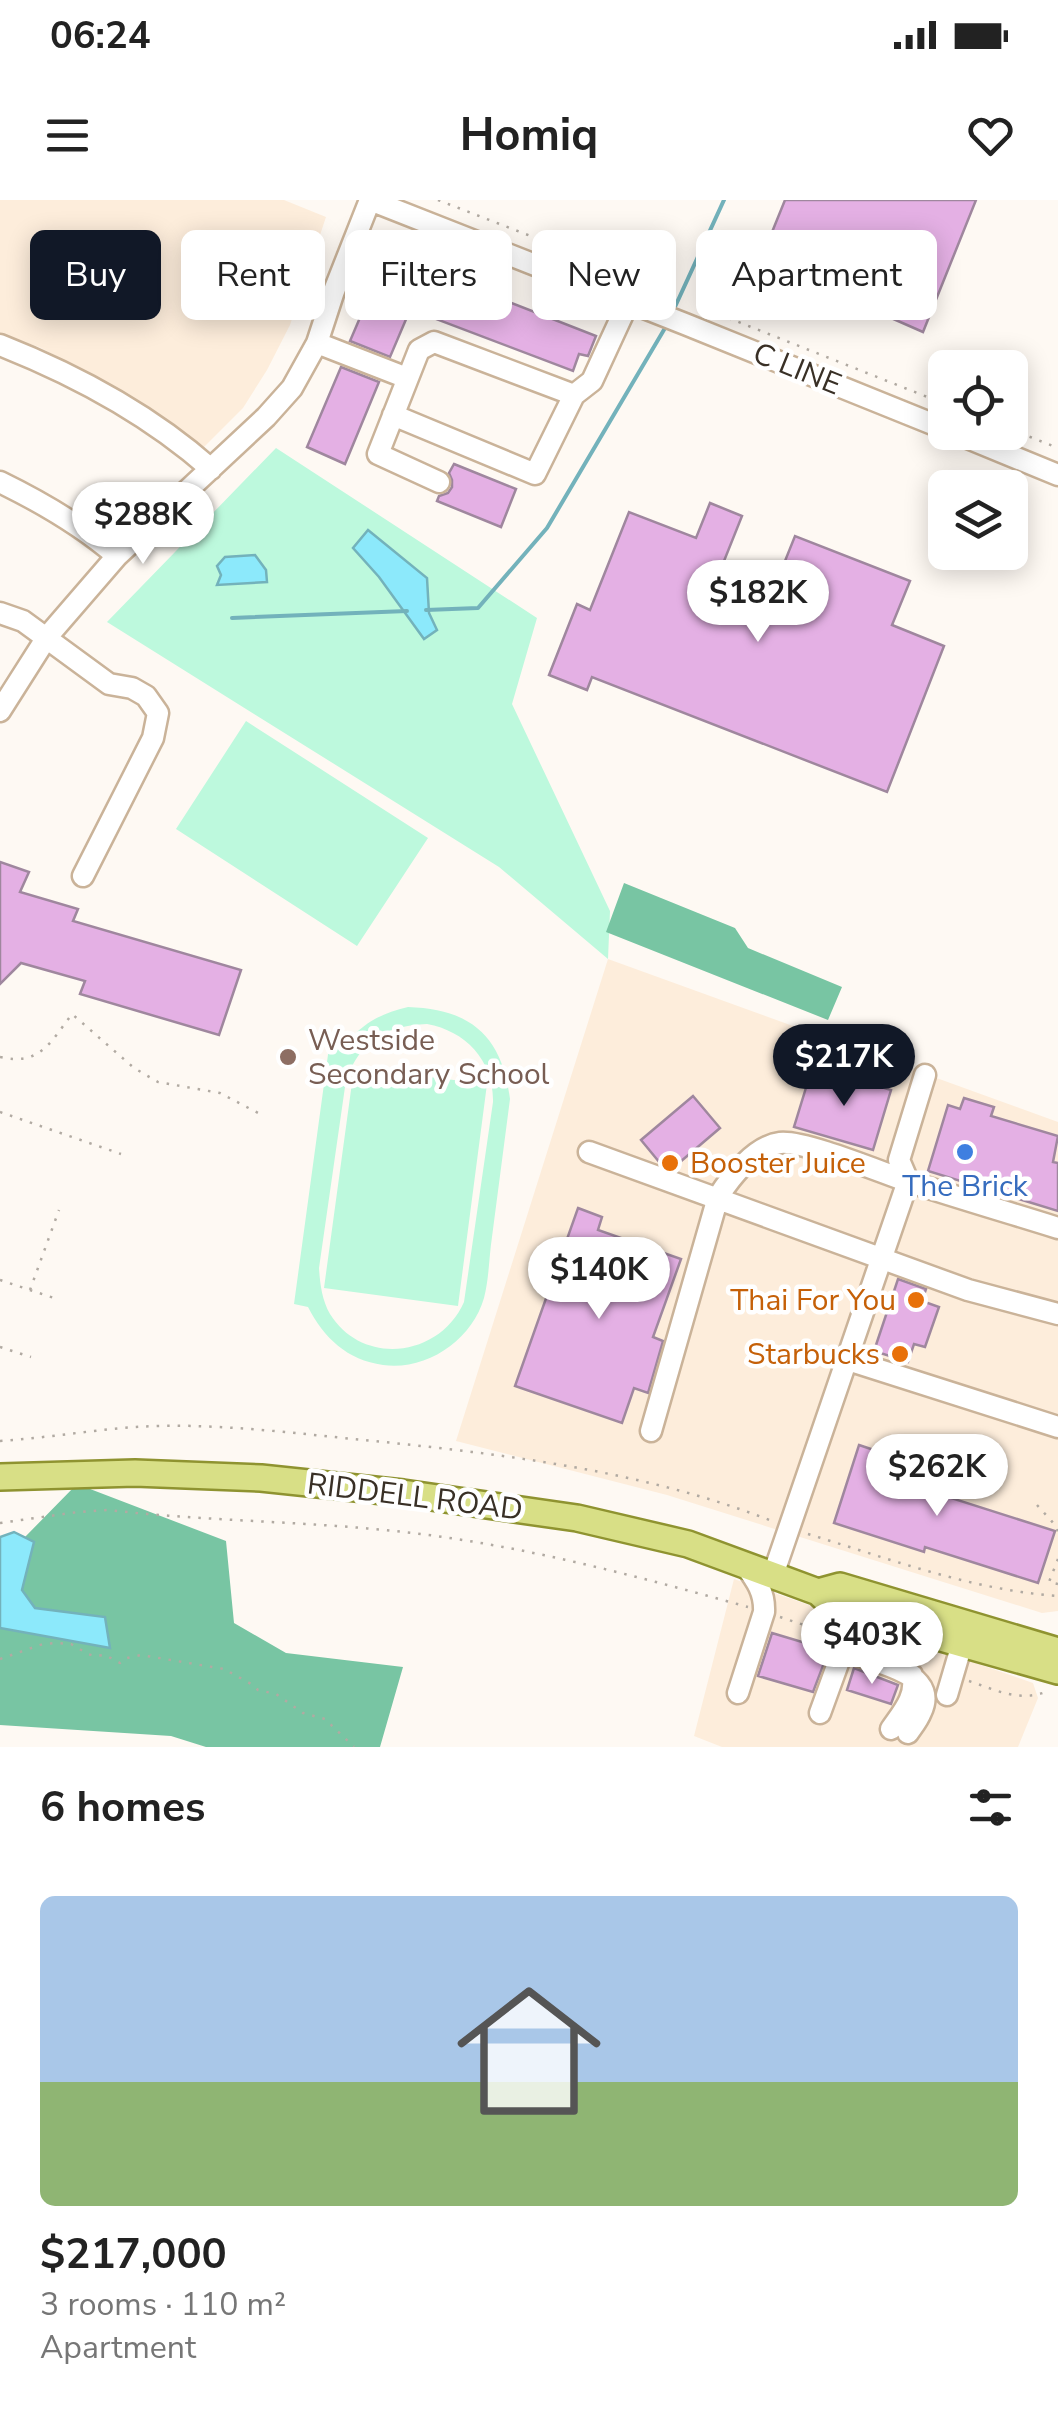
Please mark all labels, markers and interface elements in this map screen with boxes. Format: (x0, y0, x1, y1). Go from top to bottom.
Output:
text: 06:24 (50, 10, 151, 61)
text: Homiq (460, 105, 598, 166)
icon: menu (40, 108, 95, 163)
icon: heart (963, 108, 1018, 163)
chip: Buy (30, 230, 161, 320)
chip: Rent (181, 230, 325, 320)
chip: Filters (345, 230, 512, 320)
chip: New (532, 230, 676, 320)
chip: Apartment (696, 230, 937, 320)
street label: C LINE (747, 333, 847, 405)
map controls (928, 350, 1028, 570)
button: locate (928, 350, 1028, 450)
button: layers (928, 470, 1028, 570)
pin: $288K (73, 482, 213, 567)
text: $288K (94, 493, 192, 536)
pin: $182K (688, 560, 828, 645)
text: $182K (709, 571, 807, 614)
place label: Westside Secondary School (308, 1020, 550, 1095)
pin: $217K (774, 1024, 914, 1109)
text: $217K (795, 1035, 893, 1078)
marker: Westside Secondary School (277, 1046, 299, 1068)
marker: The Brick (954, 1141, 976, 1163)
place label: Booster Juice (690, 1143, 866, 1184)
marker: Booster Juice (659, 1152, 681, 1174)
place label: The Brick (902, 1166, 1029, 1207)
pin: $140K (529, 1237, 669, 1322)
text: $140K (550, 1248, 648, 1291)
place label: Thai For You (730, 1280, 896, 1321)
marker: Thai For You (905, 1289, 927, 1311)
place label: Starbucks (747, 1334, 880, 1375)
marker: Starbucks (889, 1343, 911, 1365)
pin: $262K (867, 1434, 1007, 1519)
text: $262K (888, 1445, 986, 1488)
street label: RIDDELL ROAD (305, 1463, 525, 1531)
pin: $403K (802, 1602, 942, 1687)
text: $403K (823, 1613, 921, 1656)
text: 6 homes (40, 1779, 205, 1836)
icon: filters (963, 1780, 1018, 1835)
icon: home (439, 1961, 619, 2141)
text: $217,000 (40, 2226, 227, 2283)
text: 3 rooms · 110 m² (40, 2283, 286, 2326)
text: Apartment (40, 2326, 196, 2369)

